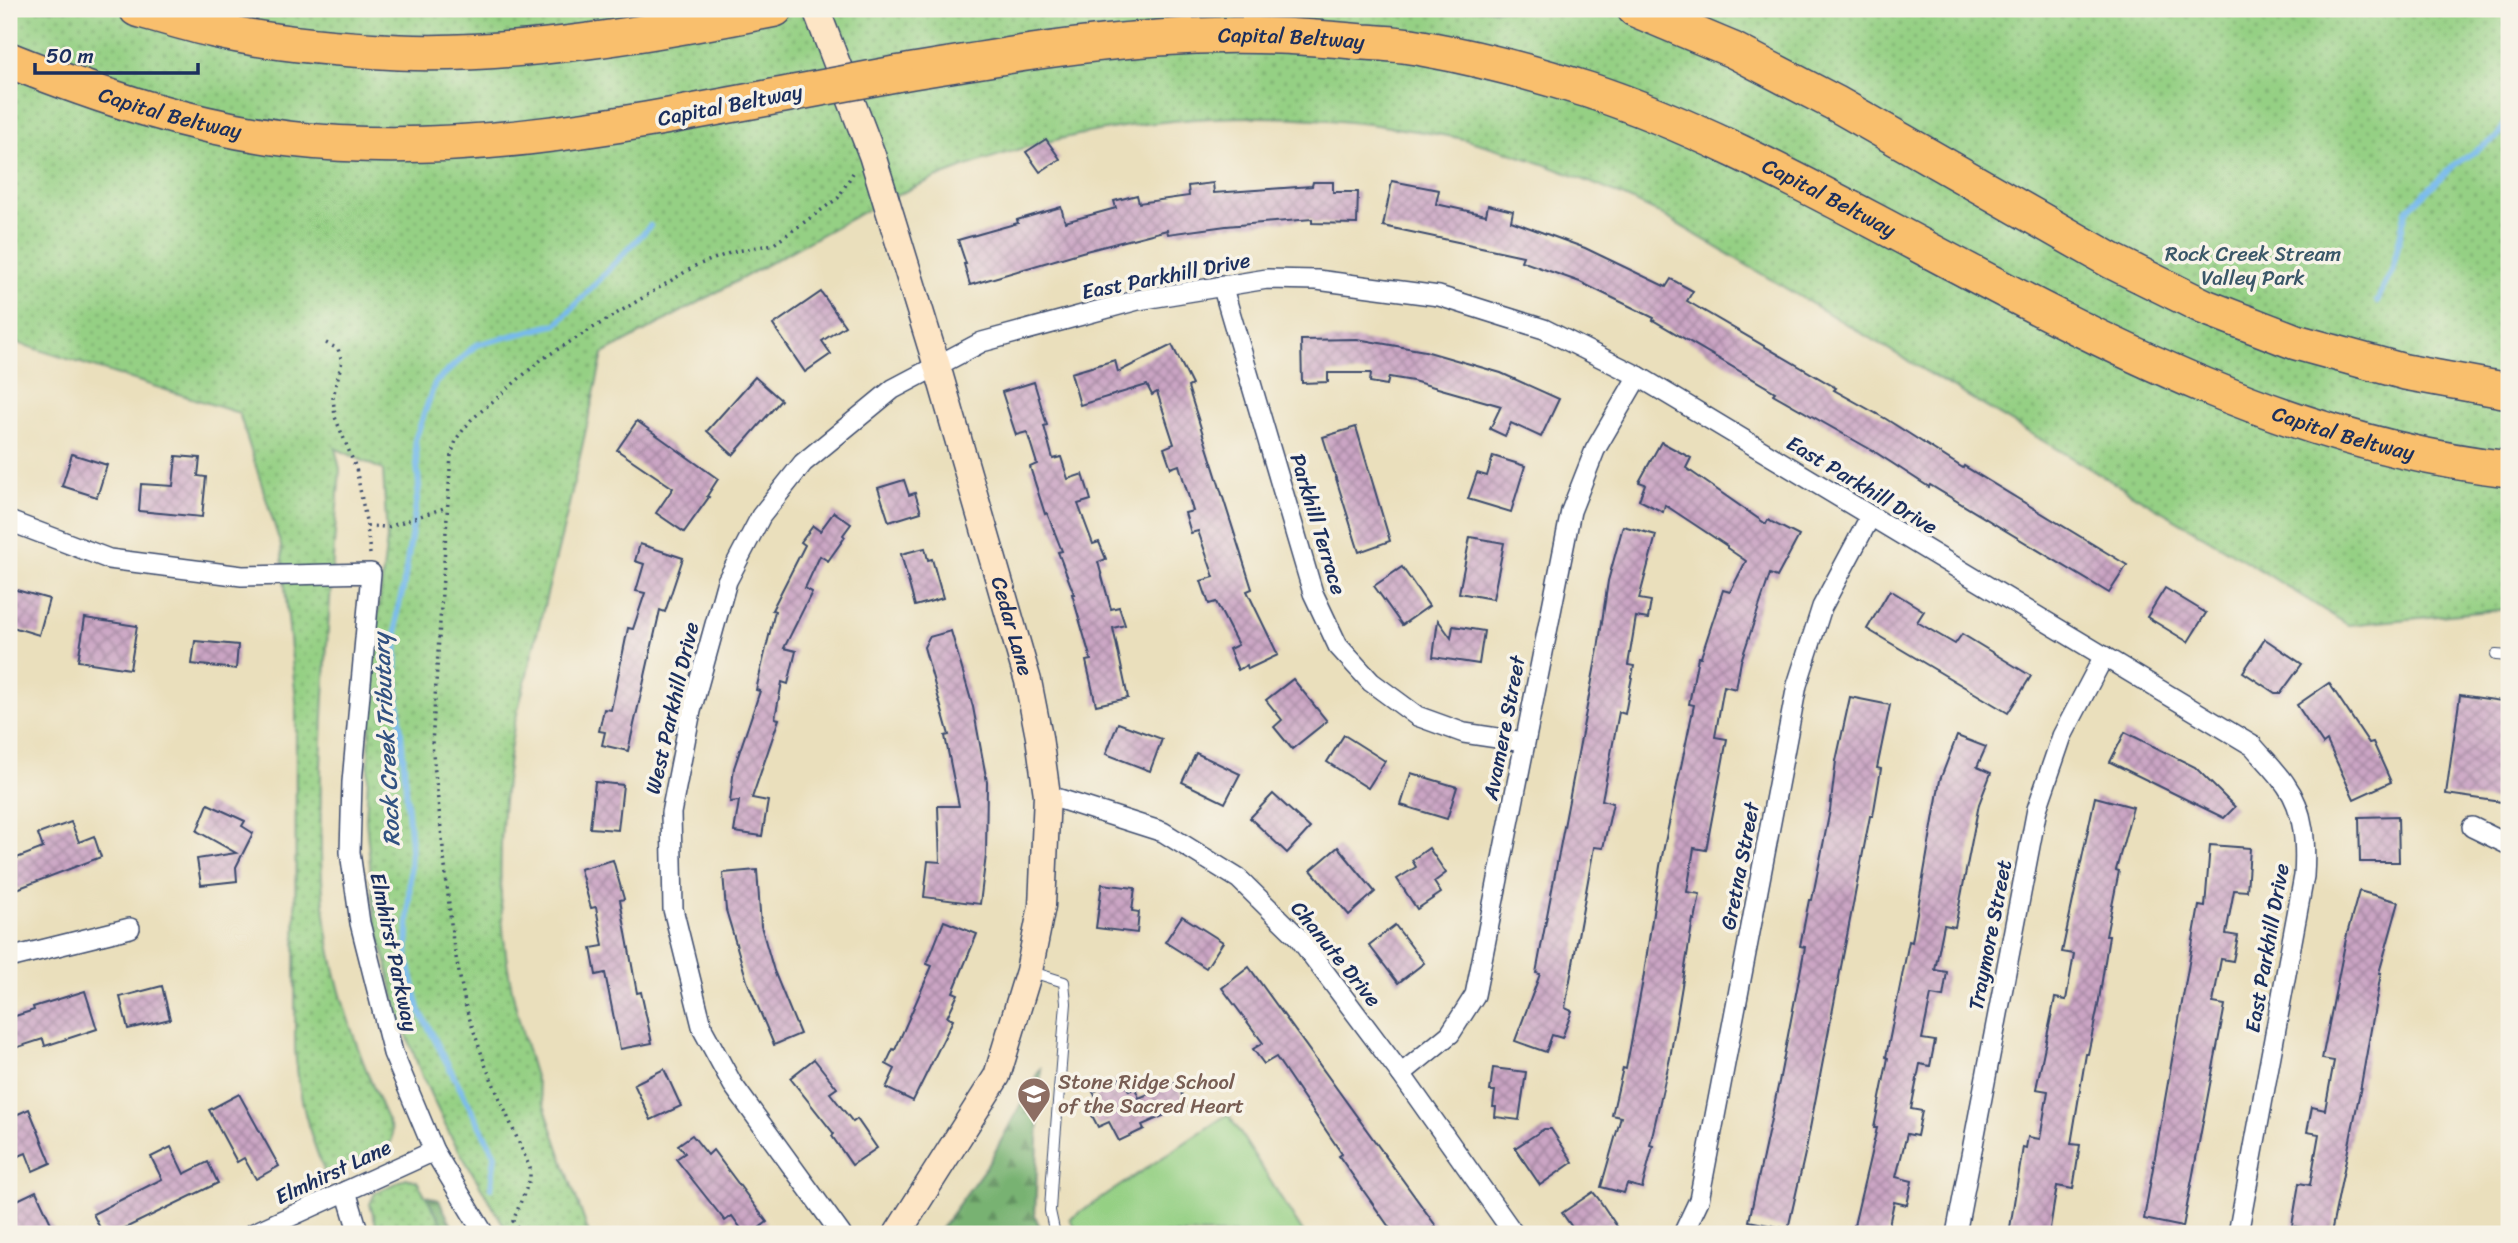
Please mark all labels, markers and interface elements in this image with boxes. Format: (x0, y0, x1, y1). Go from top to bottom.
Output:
street label: Capital Beltway (1218, 16, 1367, 61)
scale bar (35, 32, 198, 76)
text: 50 m (46, 37, 94, 75)
street label: Capital Beltway (654, 72, 806, 138)
street label: Capital Beltway (93, 76, 245, 150)
street label: Capital Beltway (1755, 147, 1903, 249)
park label: Rock Creek Stream Valley Park (2165, 235, 2341, 297)
street label: East Parkhill Drive (1078, 241, 1254, 311)
street label: Capital Beltway (2267, 394, 2418, 472)
street label: East Parkhill Drive (1779, 425, 1945, 546)
street label: Parkhill Terrace (1278, 449, 1358, 600)
street label: Cedar Lane (980, 572, 1045, 681)
street label: West Parkhill Drive (634, 618, 710, 798)
water label: Rock Creek Tributary (360, 629, 413, 847)
street label: Avamere Street (1471, 651, 1537, 804)
street label: Gretna Street (1709, 797, 1771, 933)
street label: Traymore Street (1957, 856, 2023, 1014)
street label: East Parkhill Drive (2233, 860, 2301, 1036)
street label: Elmhirst Parkway (359, 869, 429, 1035)
street label: Chanute Drive (1281, 892, 1391, 1016)
place label: Stone Ridge School of the Sacred Heart (1058, 1063, 1244, 1125)
school or university icon: Stone Ridge School of the Sacred Heart (1015, 1075, 1053, 1124)
street label: Elmhirst Lane (269, 1128, 397, 1216)

